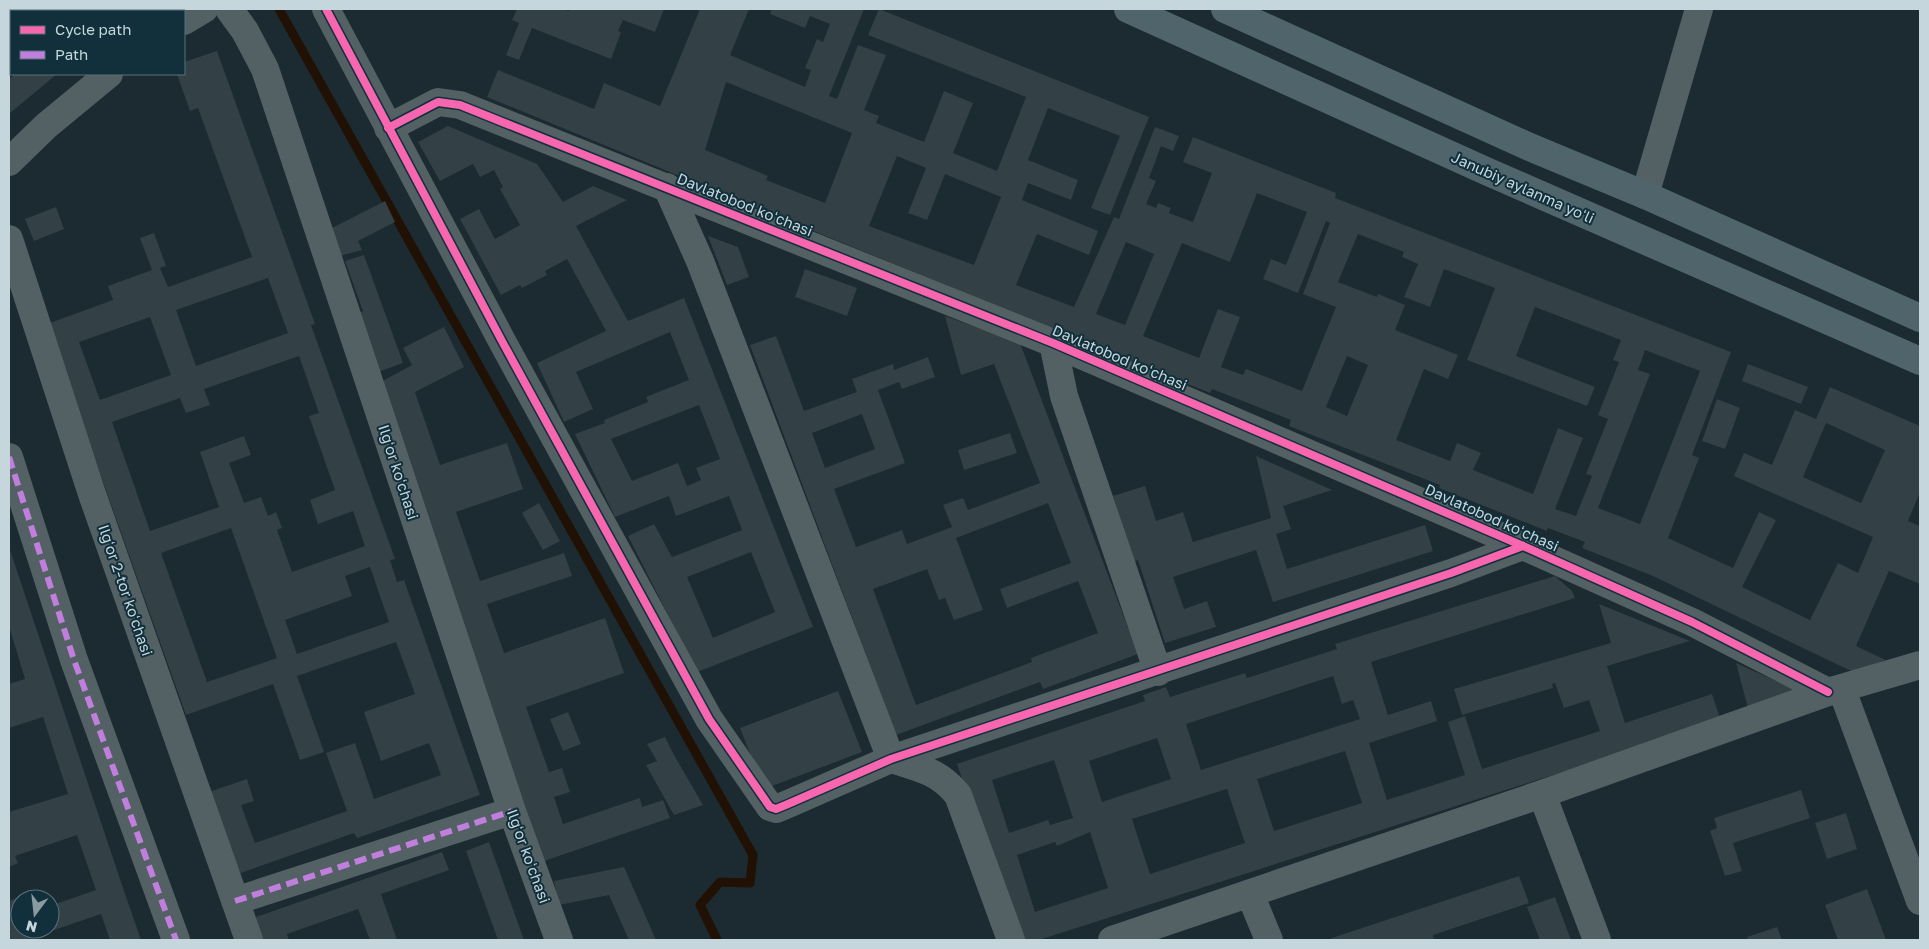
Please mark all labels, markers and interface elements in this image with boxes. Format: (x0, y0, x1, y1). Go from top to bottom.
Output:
legend (10, 10, 185, 75)
text: Cycle path (55, 20, 131, 38)
text: Path (55, 45, 88, 63)
street label: Janubiy aylanma yoʻli (1449, 147, 1597, 227)
street label: Davlatobod koʻchasi (675, 169, 815, 239)
street label: Davlatobod koʻchasi (1050, 320, 1190, 394)
street label: Ilgʻor koʻchasi (375, 422, 423, 522)
street label: Davlatobod koʻchasi (1422, 479, 1562, 555)
street label: Ilgʻor 2-tor koʻchasi (95, 522, 157, 658)
street label: Ilgʻor koʻchasi (504, 806, 554, 906)
north arrow (10, 889, 60, 939)
text: N (24, 917, 39, 937)

